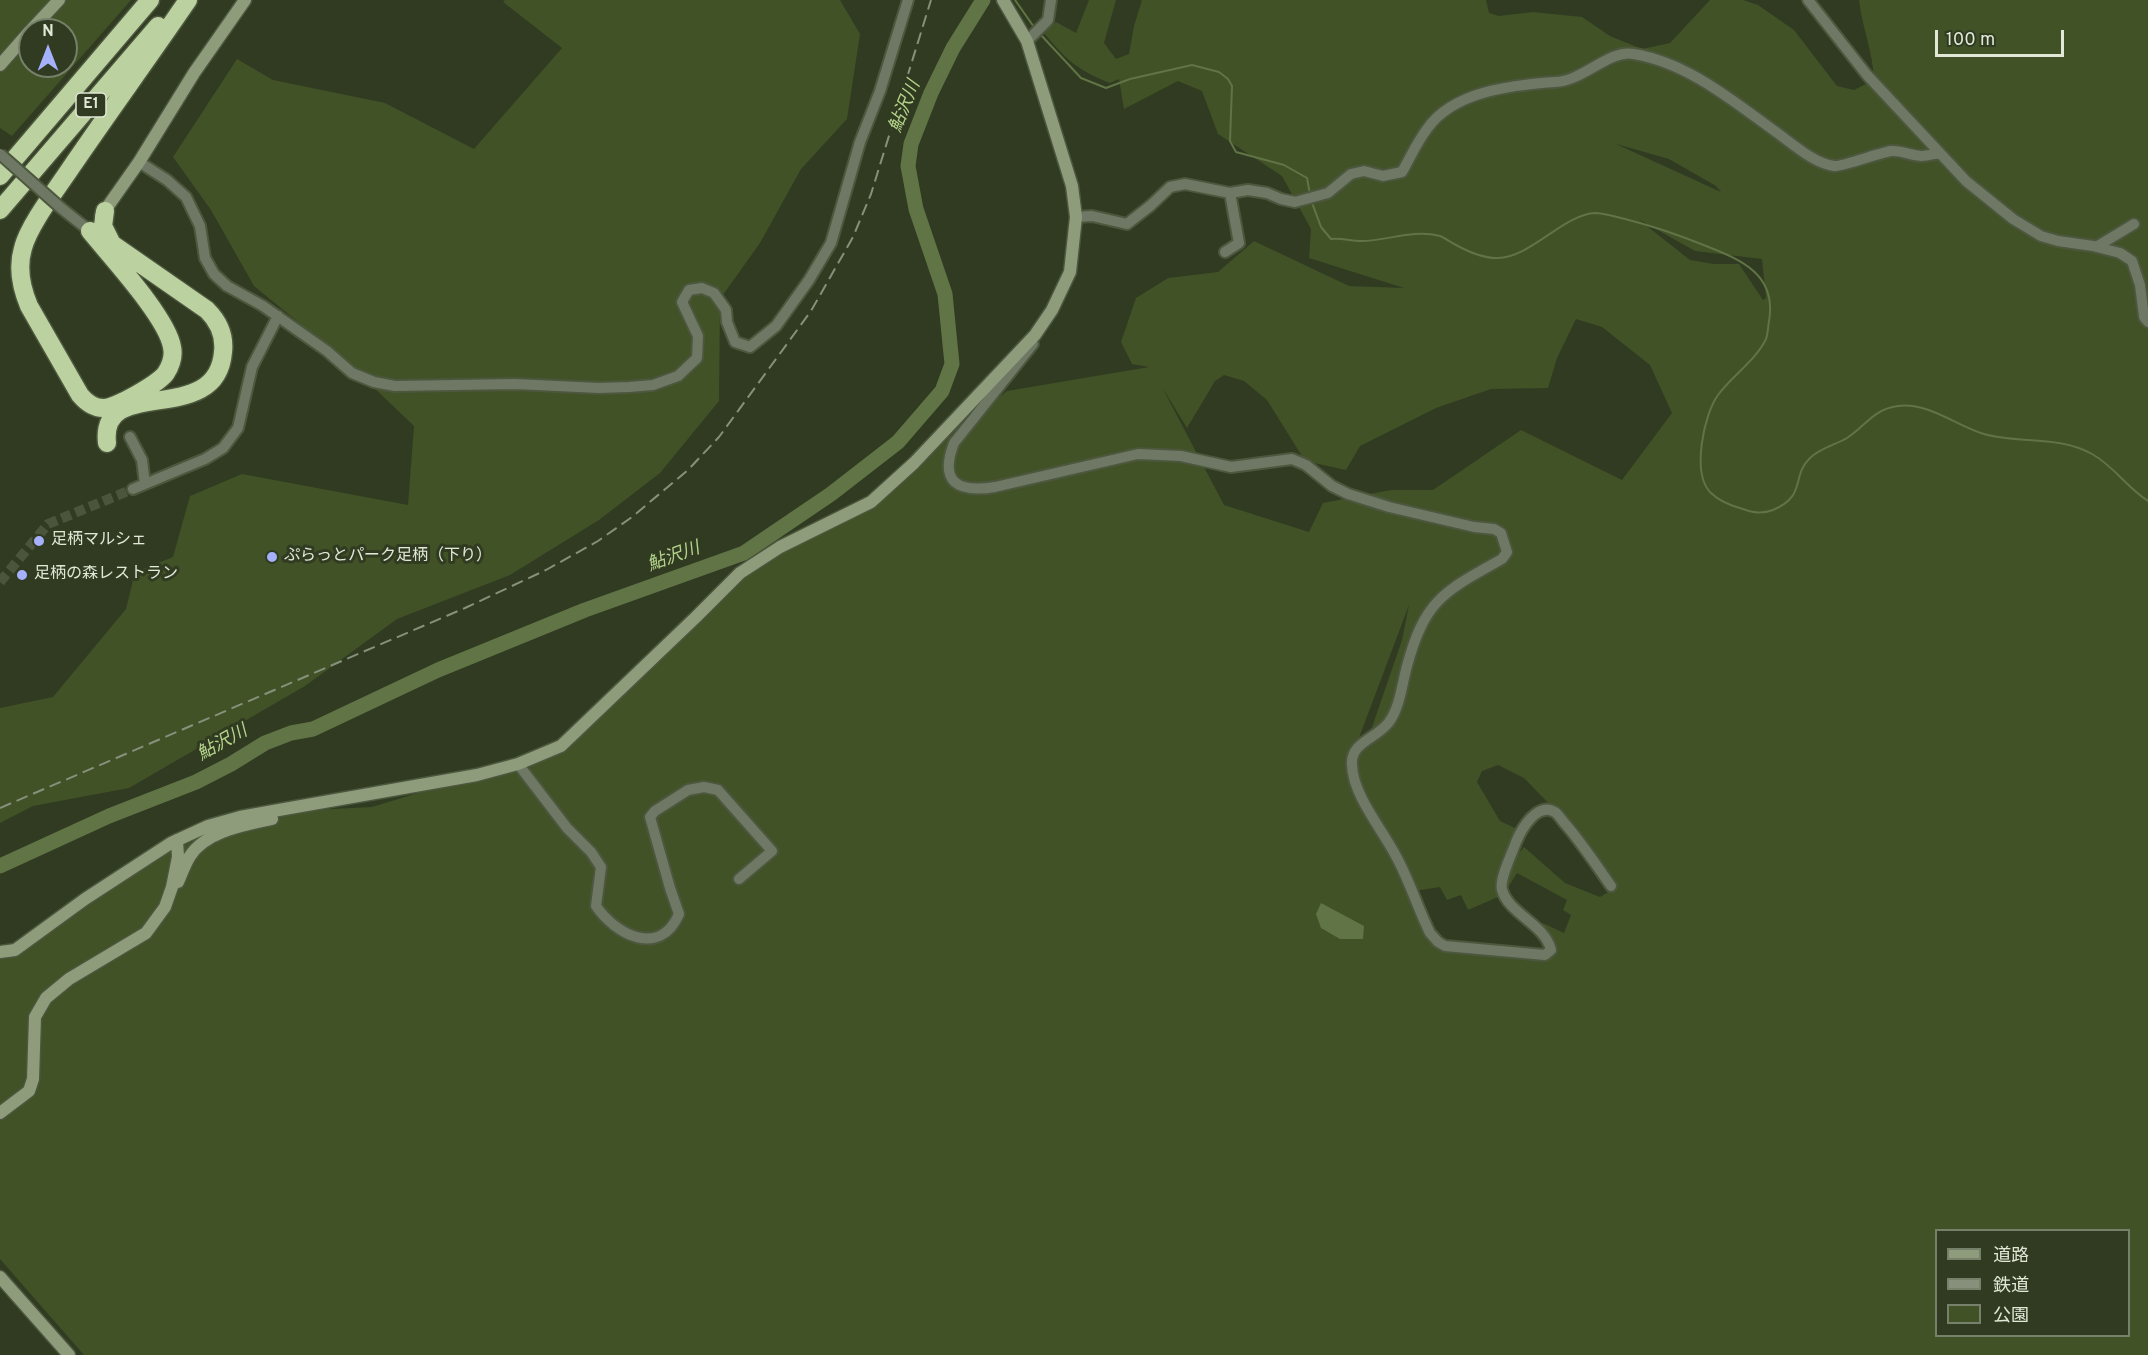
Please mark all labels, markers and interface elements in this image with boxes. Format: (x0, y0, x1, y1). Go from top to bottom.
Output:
north arrow (18, 18, 78, 78)
scale bar (1938, 18, 2067, 56)
text: N (42, 22, 54, 42)
text: 100 m (1946, 29, 1995, 52)
water label: 鮎沢川 (886, 78, 926, 136)
road number: E1 (76, 93, 106, 117)
place label: 足柄マルシェ (51, 531, 147, 551)
marker: 足柄マルシェ (32, 534, 46, 548)
water label: 鮎沢川 (645, 539, 703, 577)
place label: ぷらっとパーク足柄（下り） (284, 547, 492, 567)
marker: ぷらっとパーク足柄（下り） (265, 550, 279, 564)
place label: 足柄の森レストラン (34, 565, 178, 585)
marker: 足柄の森レストラン (15, 568, 29, 582)
water label: 鮎沢川 (194, 721, 252, 767)
legend (1935, 1229, 2130, 1337)
text: 道路 (1993, 1245, 2029, 1268)
text: 鉄道 (1993, 1275, 2029, 1298)
text: 公園 (1993, 1305, 2029, 1328)

